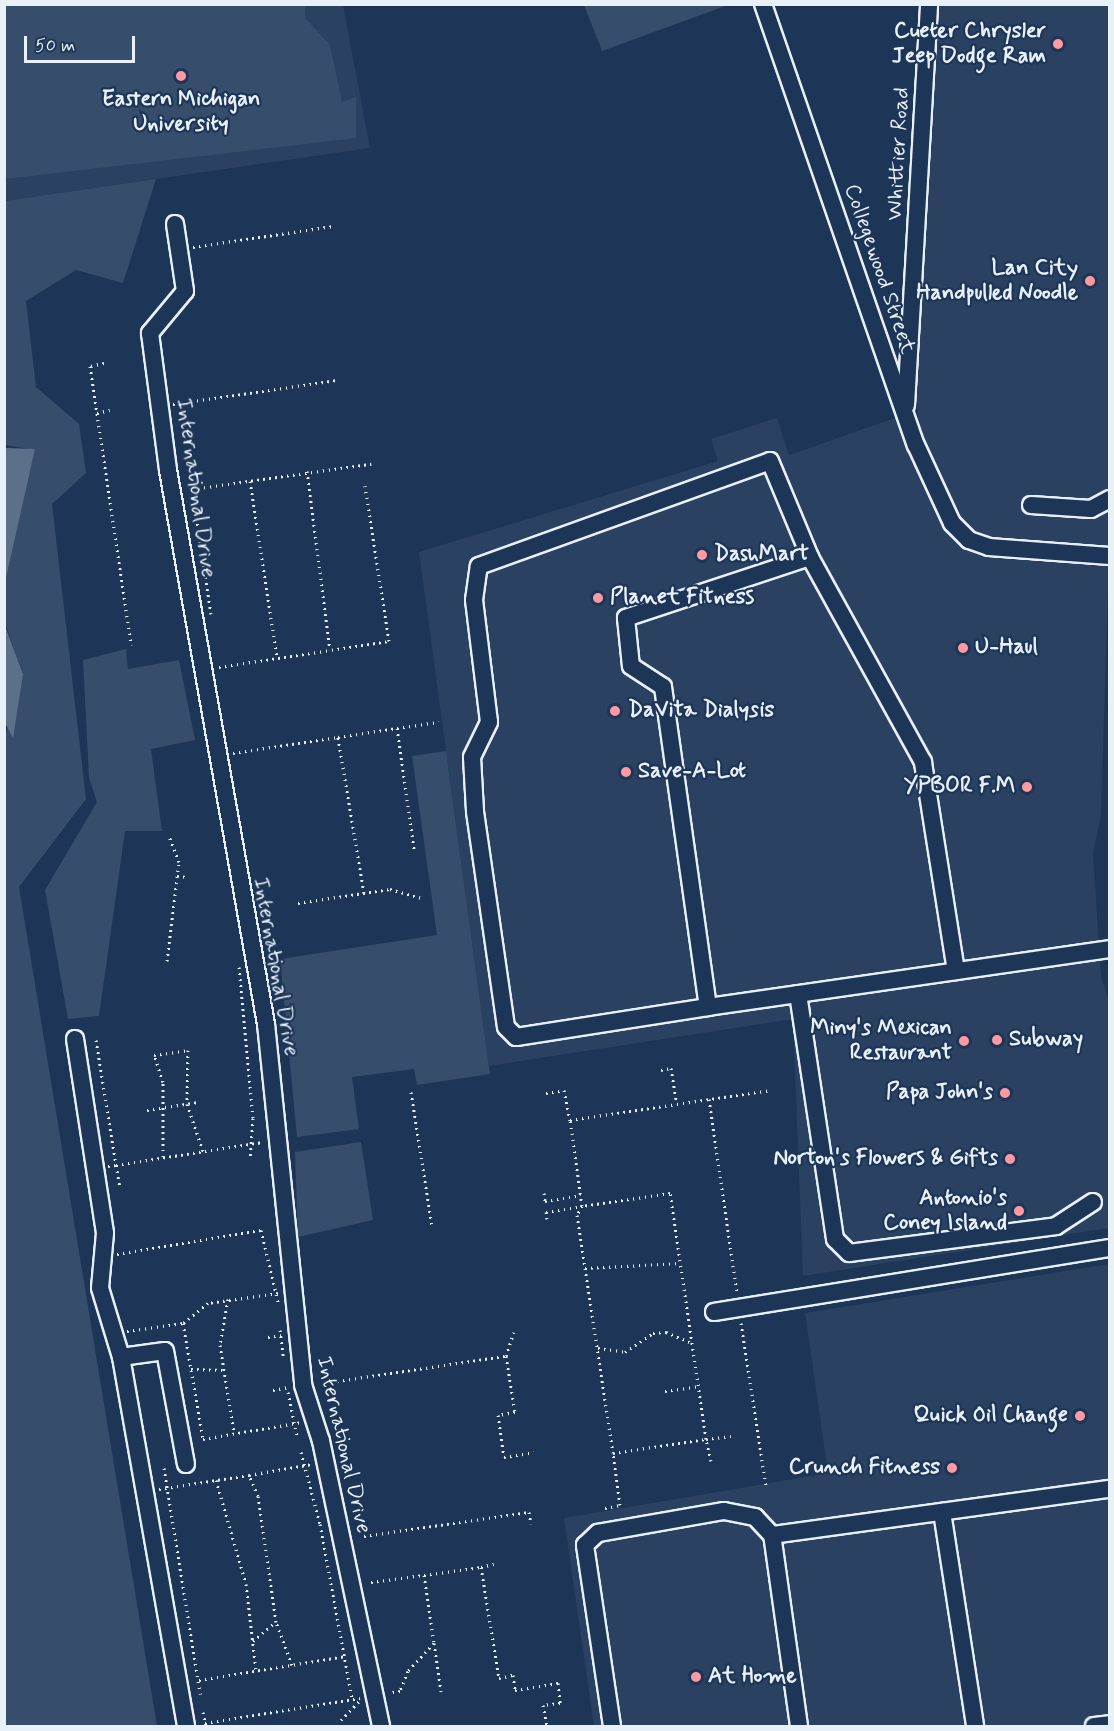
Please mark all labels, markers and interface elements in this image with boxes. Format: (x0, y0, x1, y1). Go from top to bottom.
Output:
place label: Cueter Chrysler Jeep Dodge Ram (889, 18, 1046, 70)
scale bar (27, 24, 138, 62)
text: 50 m (35, 34, 75, 58)
marker: Cueter Chrysler Jeep Dodge Ram (1051, 37, 1065, 51)
marker: Eastern Michigan University (174, 69, 188, 83)
place label: Eastern Michigan University (101, 86, 261, 138)
street label: Whittier Road (882, 86, 916, 222)
street label: Collegewood Street (838, 181, 920, 357)
place label: Lan City Handpulled Noodle (918, 255, 1078, 306)
marker: Lan City Handpulled Noodle (1083, 274, 1097, 288)
street label: International Drive (169, 398, 221, 578)
place label: DashMart (714, 542, 809, 568)
marker: DashMart (695, 548, 709, 562)
place label: Planet Fitness (610, 585, 757, 611)
marker: Planet Fitness (591, 591, 605, 605)
place label: U-Haul (975, 635, 1038, 661)
marker: U-Haul (956, 641, 970, 655)
place label: DaVita Dialysis (628, 698, 774, 724)
marker: DaVita Dialysis (606, 702, 624, 720)
place label: Save-A-Lot (638, 759, 746, 785)
marker: Save-A-Lot (619, 765, 633, 779)
place label: YPBOR F.M (904, 774, 1015, 800)
marker: YPBOR F.M (1020, 780, 1034, 794)
street label: International Drive (246, 877, 304, 1057)
place label: Miny's Mexican Restaurant (811, 1015, 952, 1066)
place label: Subway (1009, 1027, 1083, 1053)
marker: Subway (990, 1033, 1004, 1047)
marker: Miny's Mexican Restaurant (957, 1034, 971, 1048)
place label: Papa John's (880, 1080, 993, 1106)
marker: Papa John's (998, 1086, 1012, 1100)
place label: Norton's Flowers & Gifts (770, 1146, 998, 1172)
marker: Norton's Flowers & Gifts (1003, 1152, 1017, 1166)
place label: Antonio's Coney Island (879, 1185, 1007, 1236)
marker: Antonio's Coney Island (1012, 1204, 1026, 1218)
street label: International Drive (310, 1355, 376, 1535)
place label: Quick Oil Change (903, 1403, 1068, 1429)
marker: Quick Oil Change (1073, 1409, 1087, 1423)
place label: Crunch Fitness (789, 1455, 940, 1481)
marker: Crunch Fitness (945, 1461, 959, 1475)
place label: At Home (708, 1664, 796, 1690)
marker: At Home (689, 1670, 703, 1684)

